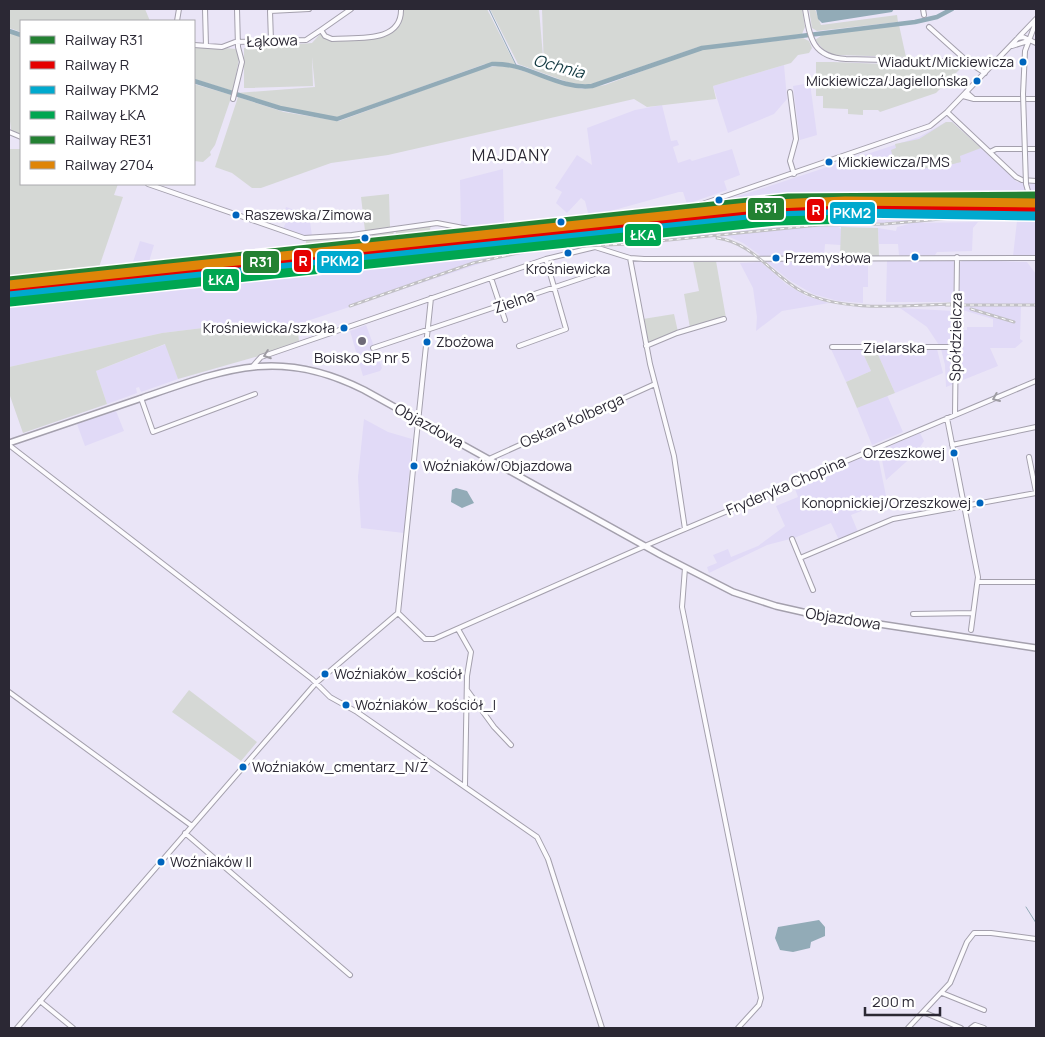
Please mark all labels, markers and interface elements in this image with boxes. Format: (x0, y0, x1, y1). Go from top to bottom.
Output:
legend (20, 20, 195, 185)
text: Railway R31 (65, 29, 143, 50)
street label: Łąkowa (246, 29, 298, 52)
water label: Ochnia (531, 49, 588, 84)
place label: Wiadukt/Mickiewicza (878, 52, 1014, 71)
text: Railway R (65, 54, 129, 75)
marker: Wiadukt/Mickiewicza (1018, 57, 1028, 67)
place label: Mickiewicza/Jagiellońska (806, 71, 968, 90)
marker: Mickiewicza/Jagiellońska (972, 76, 982, 86)
text: Railway PKM2 (65, 79, 159, 100)
text: Railway ŁKA (65, 104, 146, 125)
text: Railway RE31 (65, 129, 152, 150)
district label: MAJDANY (472, 144, 550, 166)
place label: Mickiewicza/PMS (838, 152, 950, 171)
text: Railway 2704 (65, 154, 154, 175)
marker: Mickiewicza/PMS (824, 157, 834, 167)
unlabelled marker (714, 195, 724, 205)
line badge: R31 (747, 197, 785, 221)
text: R31 (754, 198, 778, 217)
line badge: R (806, 198, 825, 222)
text: R (811, 200, 821, 219)
line badge: PKM2 (829, 201, 876, 225)
text: PKM2 (833, 203, 871, 222)
place label: Raszewska/Zimowa (245, 205, 371, 224)
marker: Raszewska/Zimowa (231, 210, 241, 220)
unlabelled marker (556, 217, 566, 227)
line badge: ŁKA (624, 223, 662, 247)
text: ŁKA (630, 225, 657, 244)
unlabelled marker (360, 233, 370, 243)
marker: Krośniewicka (563, 248, 573, 258)
place label: Przemysłowa (785, 248, 871, 267)
line badge: R (293, 249, 312, 273)
line badge: R31 (242, 250, 280, 274)
line badge: PKM2 (316, 250, 363, 274)
text: R (298, 251, 308, 270)
text: PKM2 (321, 251, 359, 270)
text: R31 (249, 252, 273, 271)
unlabelled marker (910, 252, 920, 262)
marker: Przemysłowa (771, 253, 781, 263)
place label: Krośniewicka (526, 259, 610, 278)
line badge: ŁKA (202, 268, 240, 292)
text: ŁKA (208, 270, 235, 289)
street label: Zielna (490, 285, 537, 318)
street label: Spółdzielcza (944, 292, 967, 382)
place label: Krośniewicka/szkoła (203, 318, 335, 337)
marker: Krośniewicka/szkoła (339, 323, 349, 333)
place label: Zbożowa (436, 332, 494, 351)
marker: Boisko SP nr 5 (356, 335, 368, 347)
marker: Zbożowa (422, 337, 432, 347)
street label: Zielarska (863, 337, 925, 358)
place label: Boisko SP nr 5 (314, 347, 410, 368)
one-way arrow (263, 349, 272, 359)
street label: Oskara Kolberga (517, 388, 627, 453)
one-way arrow (992, 392, 1000, 402)
street label: Objazdowa (391, 398, 468, 453)
place label: Orzeszkowej (863, 443, 945, 462)
marker: Orzeszkowej (949, 448, 959, 458)
street label: Fryderyka Chopina (723, 451, 849, 520)
place label: Woźniaków/Objazdowa (423, 456, 572, 475)
marker: Woźniaków/Objazdowa (409, 461, 419, 471)
place label: Konopnickiej/Orzeszkowej (802, 493, 971, 512)
marker: Konopnickiej/Orzeszkowej (975, 498, 985, 508)
street label: Objazdowa (804, 602, 882, 635)
place label: Woźniaków_kościół (334, 664, 463, 683)
marker: Woźniaków_kościół (320, 669, 330, 679)
place label: Woźniaków_kościół_I (355, 695, 496, 714)
marker: Woźniaków_kościół_I (341, 700, 351, 710)
place label: Woźniaków_cmentarz_N/Ż (252, 757, 428, 776)
marker: Woźniaków_cmentarz_N/Ż (238, 762, 248, 772)
place label: Woźniaków II (170, 852, 252, 871)
marker: Woźniaków II (156, 857, 166, 867)
scale bar (865, 984, 940, 1016)
text: 200 m (872, 991, 915, 1012)

